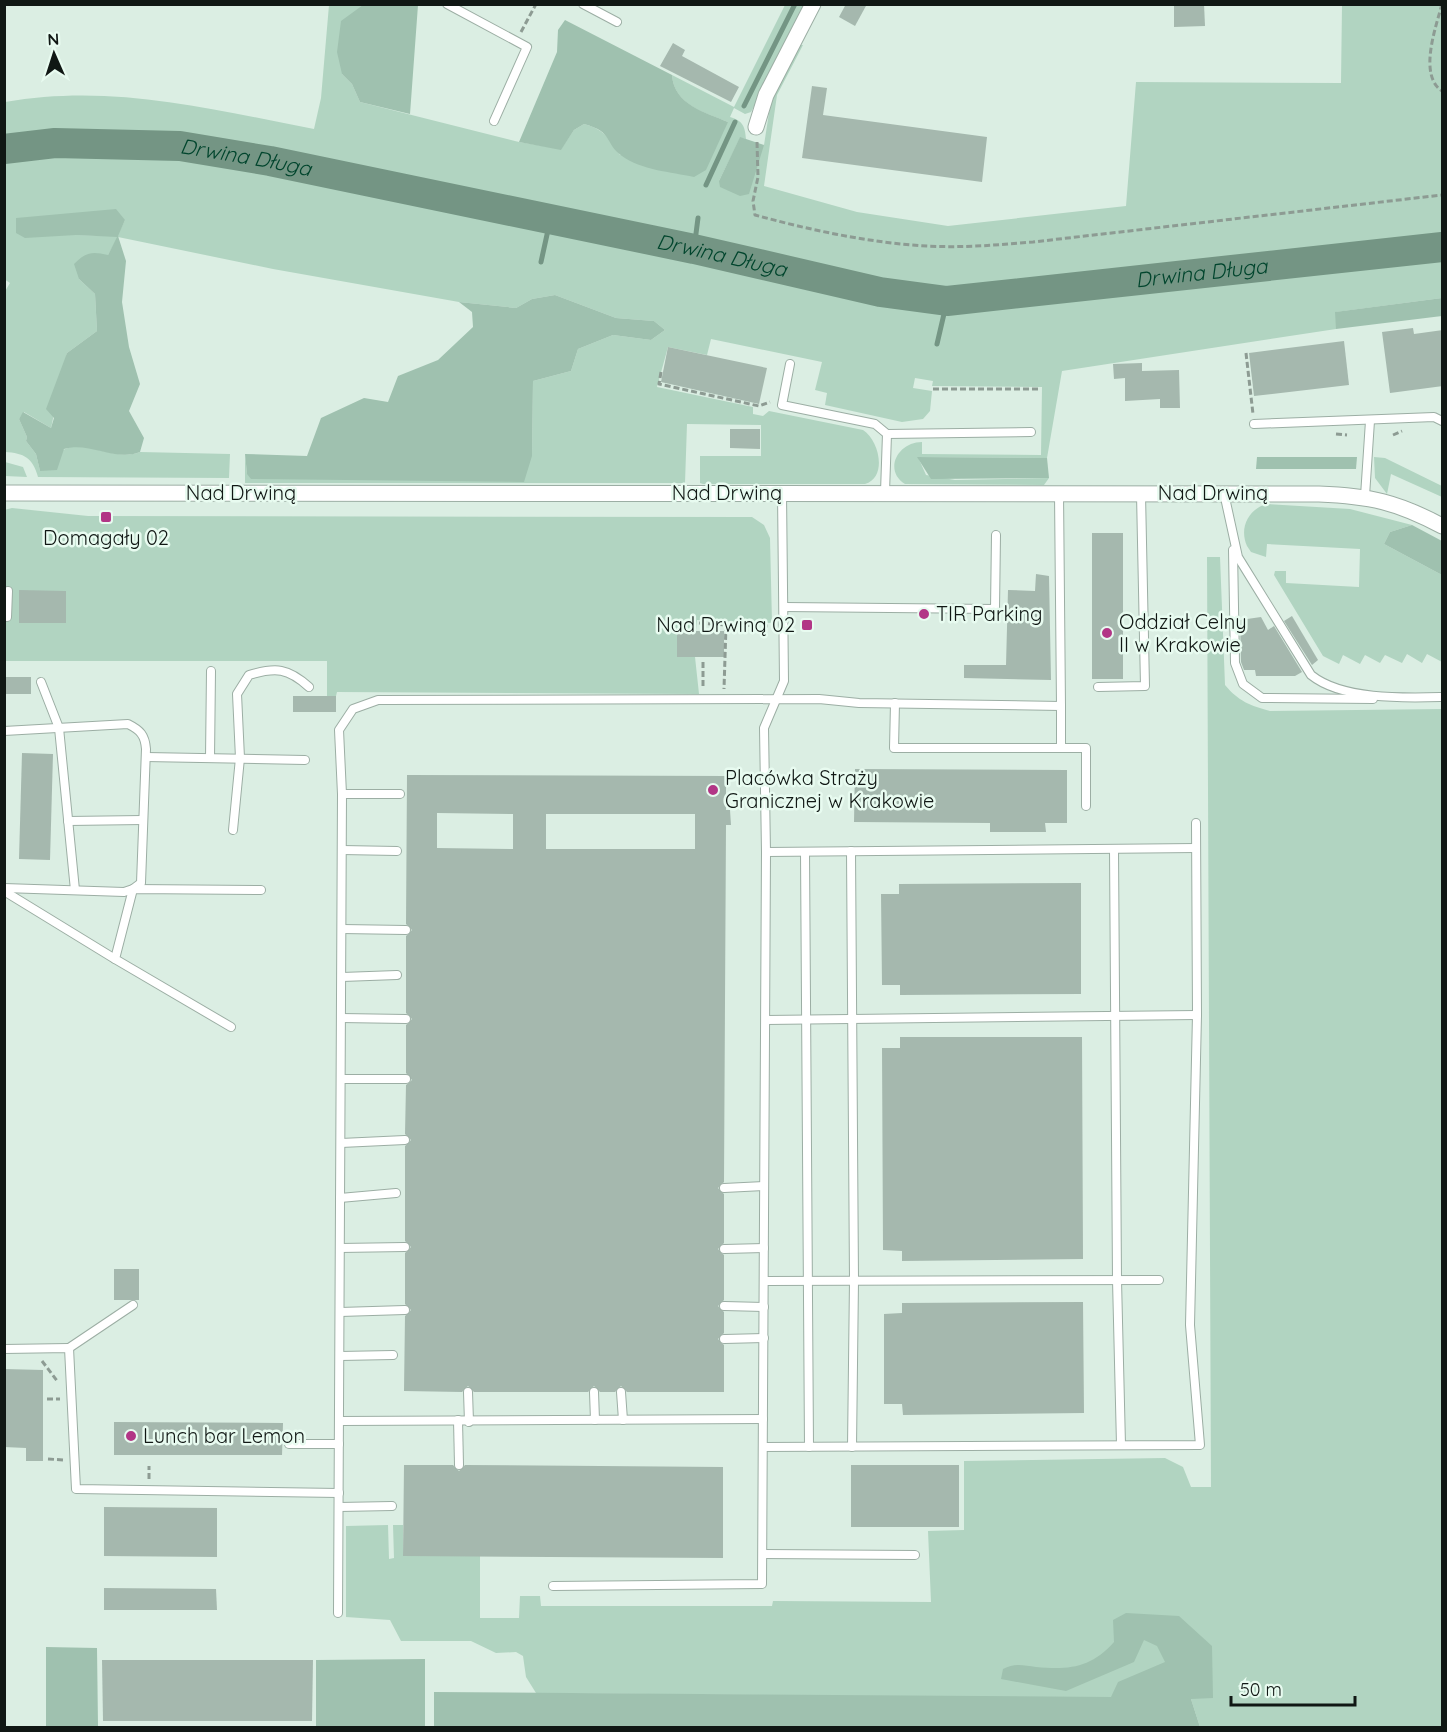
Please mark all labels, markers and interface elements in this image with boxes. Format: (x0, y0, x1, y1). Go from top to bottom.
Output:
north arrow (24, 24, 84, 84)
text: N (47, 29, 60, 49)
water label: Drwina Długa (178, 132, 315, 181)
water label: Drwina Długa (654, 228, 791, 282)
water label: Drwina Długa (1134, 252, 1270, 292)
street label: Nad Drwiną (186, 480, 296, 505)
street label: Nad Drwiną (672, 480, 782, 505)
street label: Nad Drwiną (1158, 480, 1268, 505)
marker: Domagały 02 (99, 510, 113, 524)
place label: Domagały 02 (43, 525, 169, 550)
place label: TIR Parking (936, 601, 1043, 626)
marker: TIR Parking (917, 607, 931, 621)
place label: Oddział Celny II w Krakowie (1119, 609, 1247, 657)
place label: Nad Drwiną 02 (656, 612, 795, 637)
marker: Nad Drwiną 02 (800, 618, 814, 632)
marker: Oddział Celny II w Krakowie (1100, 626, 1114, 640)
place label: Placówka Straży Granicznej w Krakowie (725, 765, 934, 813)
marker: Placówka Straży Granicznej w Krakowie (706, 783, 720, 797)
place label: Lunch bar Lemon (143, 1423, 305, 1448)
marker: Lunch bar Lemon (124, 1429, 138, 1443)
scale bar (1231, 1669, 1356, 1707)
text: 50 m (1240, 1678, 1282, 1701)

